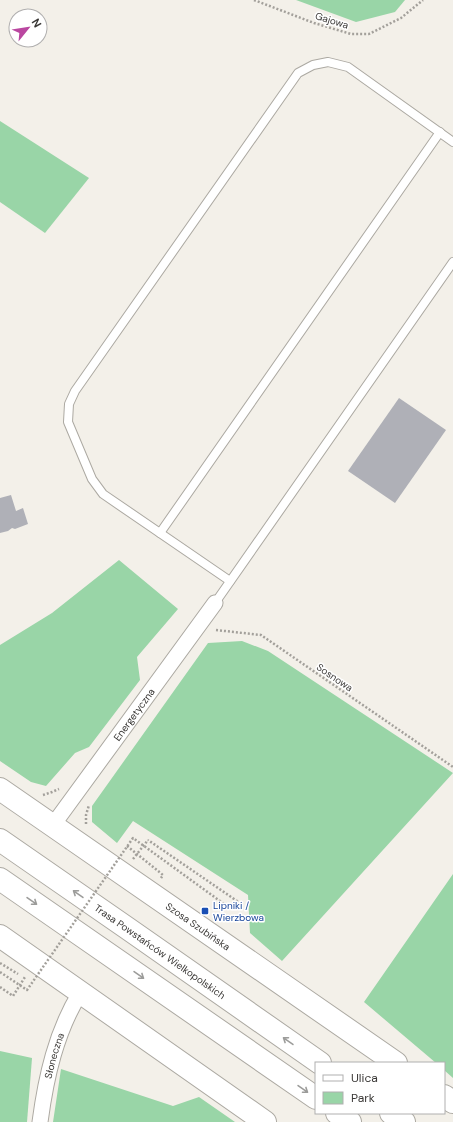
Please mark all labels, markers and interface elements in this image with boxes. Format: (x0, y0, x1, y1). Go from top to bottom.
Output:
north arrow (8, 8, 48, 48)
street label: Gajowa (314, 9, 350, 32)
text: N (29, 16, 45, 30)
street label: Sosnowa (314, 661, 355, 694)
street label: Energetyczna (111, 686, 158, 744)
one-way arrow (73, 890, 84, 898)
one-way arrow (26, 897, 37, 905)
place label: Lipniki / Wierzbowa (213, 899, 264, 924)
street label: Szosa Szubińska (163, 900, 233, 953)
street label: Trasa Powstańców Wielkopolskich (92, 901, 228, 1002)
marker: Lipniki / Wierzbowa (200, 906, 210, 916)
one-way arrow (133, 971, 144, 979)
street label: Słoneczna (42, 1031, 67, 1080)
one-way arrow (283, 1037, 294, 1045)
legend (315, 1062, 445, 1114)
text: Ulica (351, 1070, 378, 1086)
one-way arrow (297, 1085, 308, 1093)
text: Park (351, 1090, 375, 1106)

